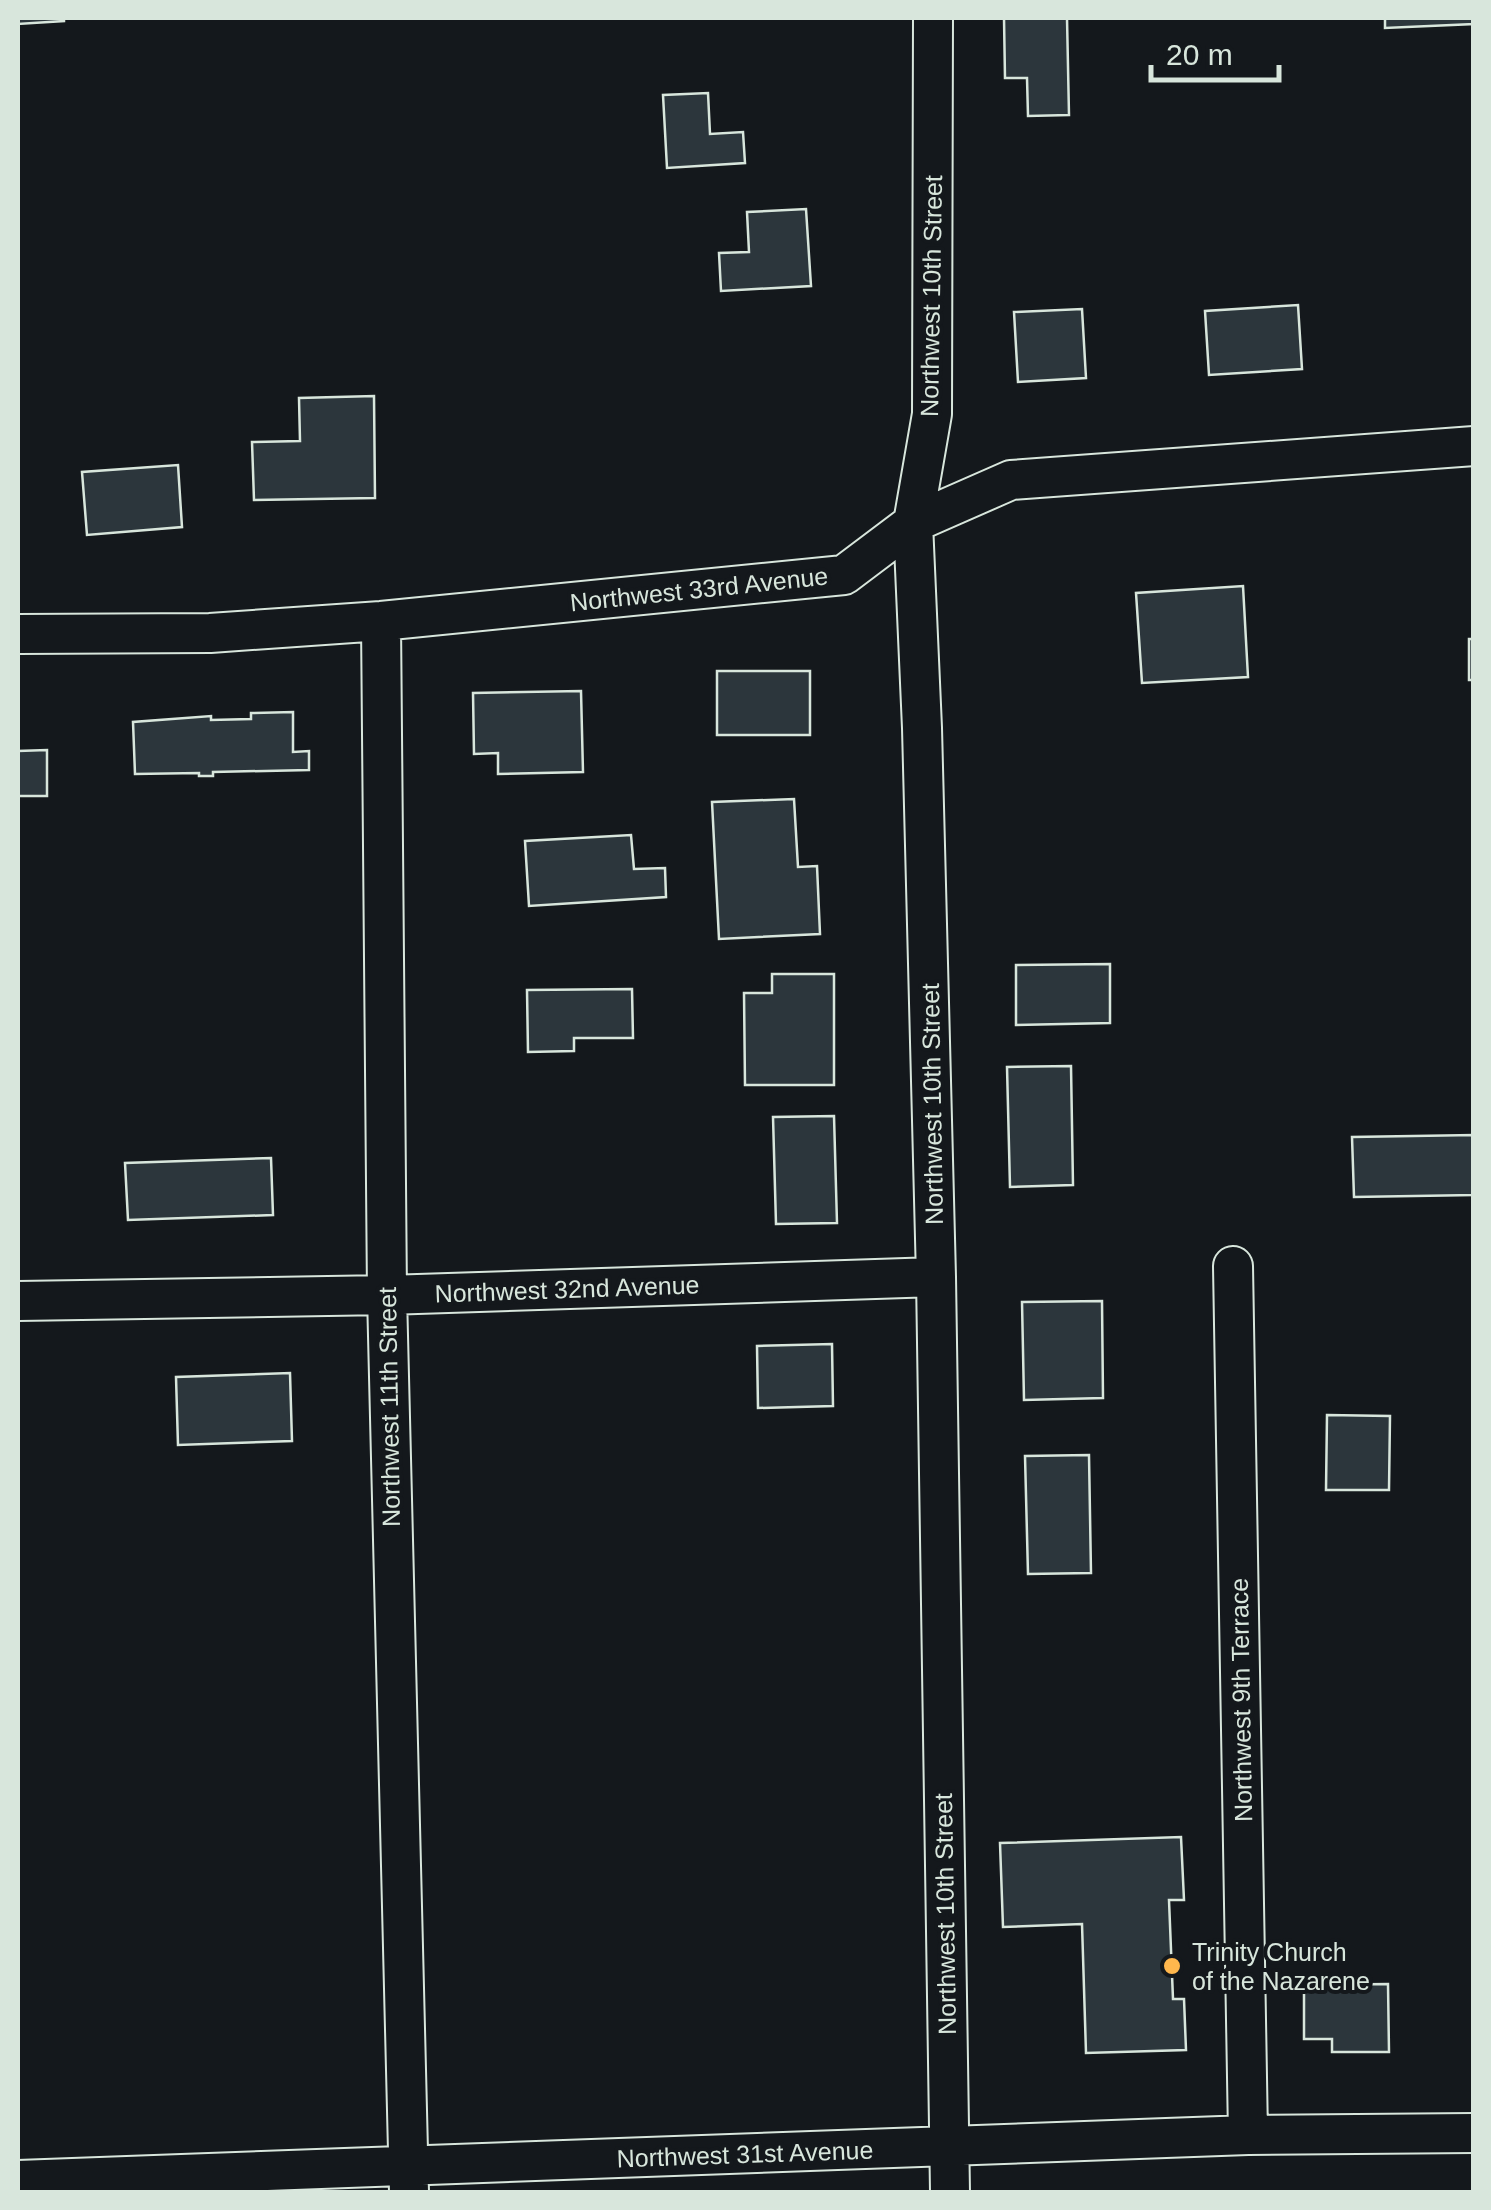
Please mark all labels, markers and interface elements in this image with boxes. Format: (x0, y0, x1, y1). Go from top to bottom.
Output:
scale bar (1151, 20, 1278, 82)
text: 20 m (1166, 38, 1233, 71)
street label: Northwest 10th Street (915, 175, 947, 417)
street label: Northwest 33rd Avenue (569, 562, 829, 616)
street label: Northwest 10th Street (916, 983, 948, 1225)
street label: Northwest 32nd Avenue (434, 1270, 700, 1308)
street label: Northwest 11th Street (373, 1287, 405, 1527)
street label: Northwest 9th Terrace (1225, 1578, 1257, 1822)
street label: Northwest 10th Street (929, 1793, 961, 2035)
place label: Trinity Church of the Nazarene (1192, 1938, 1370, 1995)
marker: Trinity Church of the Nazarene (1161, 1955, 1183, 1977)
street label: Northwest 31st Avenue (616, 2136, 874, 2172)

